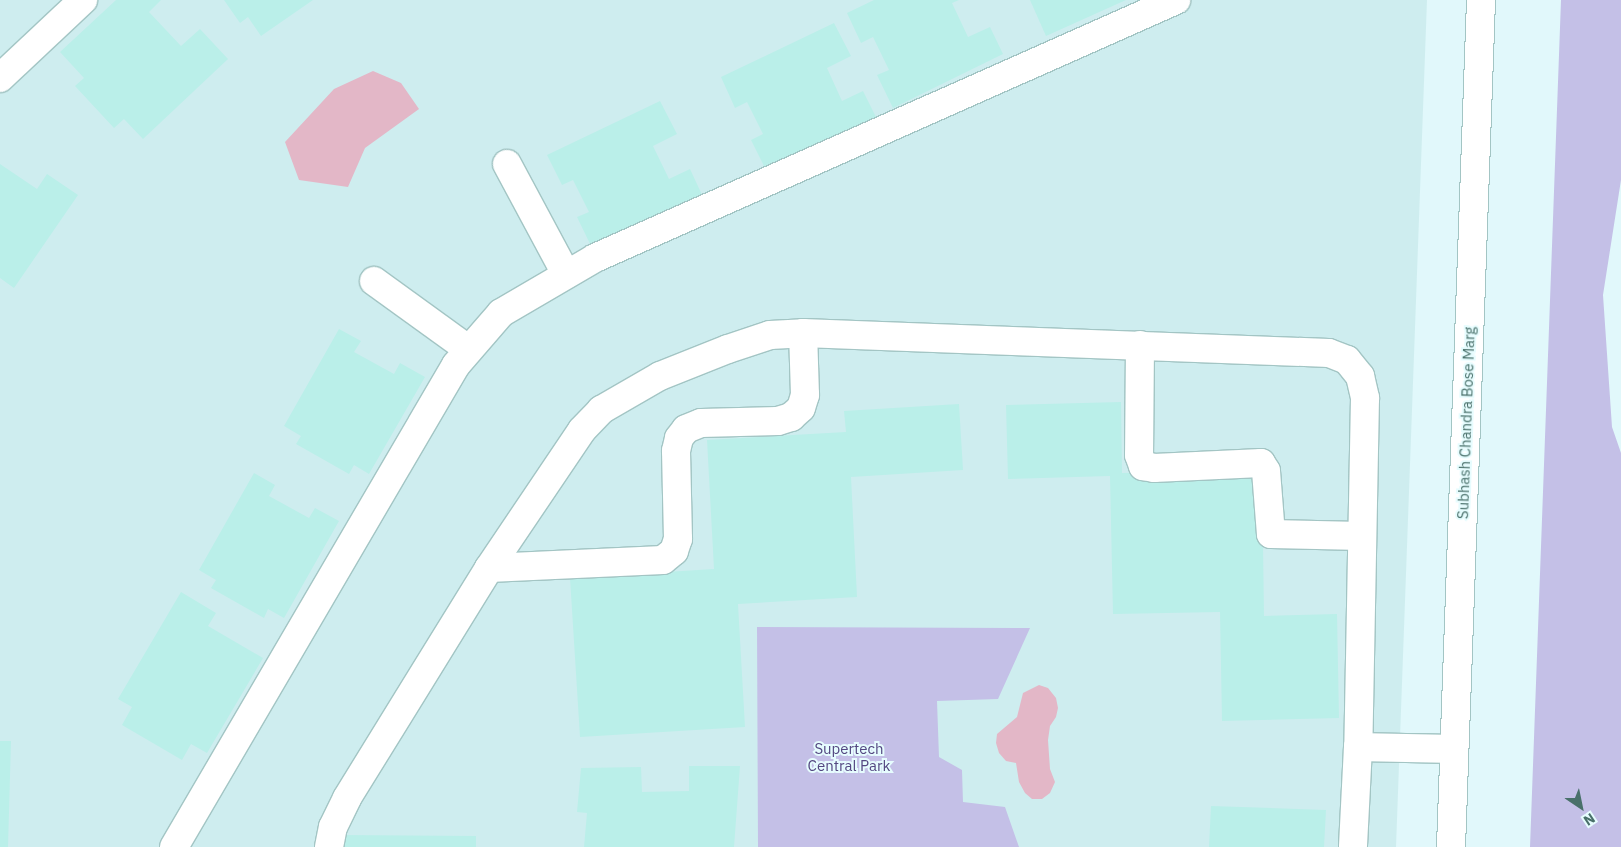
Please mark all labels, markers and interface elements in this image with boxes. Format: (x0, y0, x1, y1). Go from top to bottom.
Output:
street label: Subhash Chandra Bose Marg (1454, 327, 1478, 519)
park label: Supertech Central Park (808, 739, 890, 774)
north arrow (1556, 782, 1606, 832)
text: N (1580, 809, 1599, 830)

